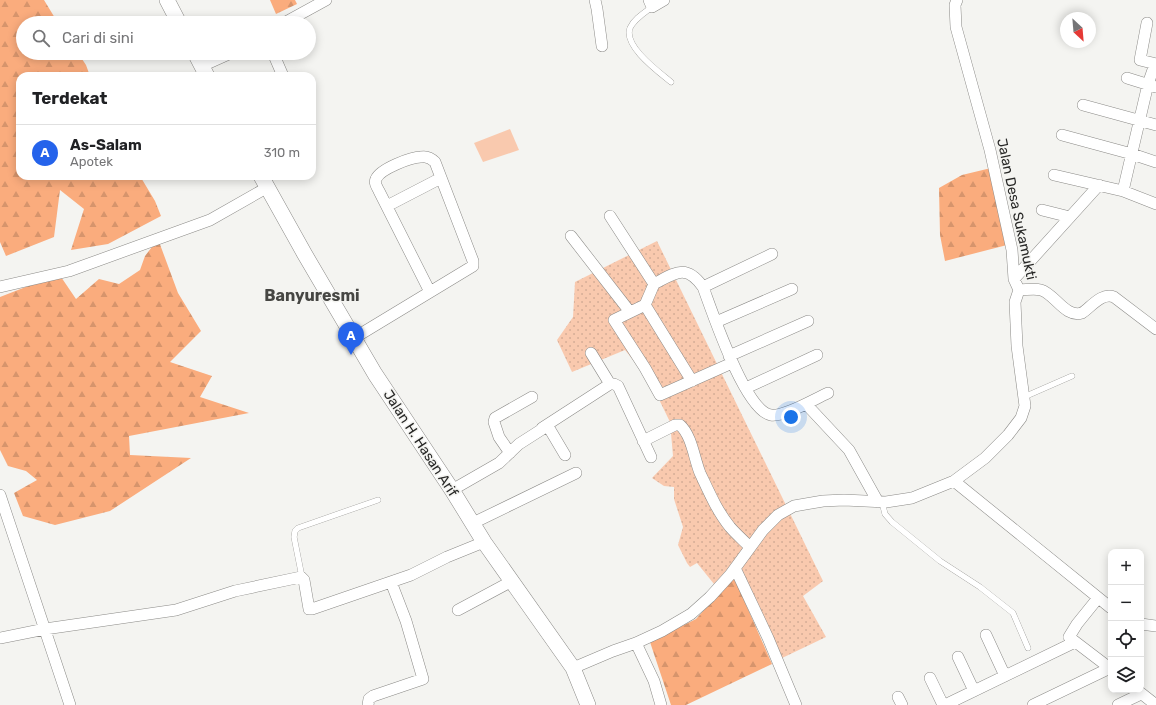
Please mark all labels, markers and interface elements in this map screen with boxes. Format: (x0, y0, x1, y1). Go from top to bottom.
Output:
north arrow (1060, 12, 1096, 48)
search box (16, 16, 316, 60)
icon: search (30, 27, 52, 49)
text: Cari di sini (62, 29, 134, 47)
text: Terdekat (32, 88, 107, 108)
text: As-Salam (70, 136, 142, 154)
street label: Jalan Desa Sukamukti (993, 137, 1040, 281)
text: A (40, 145, 50, 160)
text: 310 m (264, 145, 300, 160)
text: Apotek (70, 154, 113, 169)
district label: Banyuresmi (264, 286, 360, 305)
pin: A (338, 322, 364, 355)
street label: Jalan H. Hasan Arif (380, 387, 462, 500)
your location (781, 407, 801, 427)
map controls (1108, 549, 1144, 693)
button: + (1108, 549, 1144, 585)
button: − (1108, 585, 1144, 621)
button: locate (1108, 621, 1144, 657)
button: layers (1108, 657, 1144, 693)

